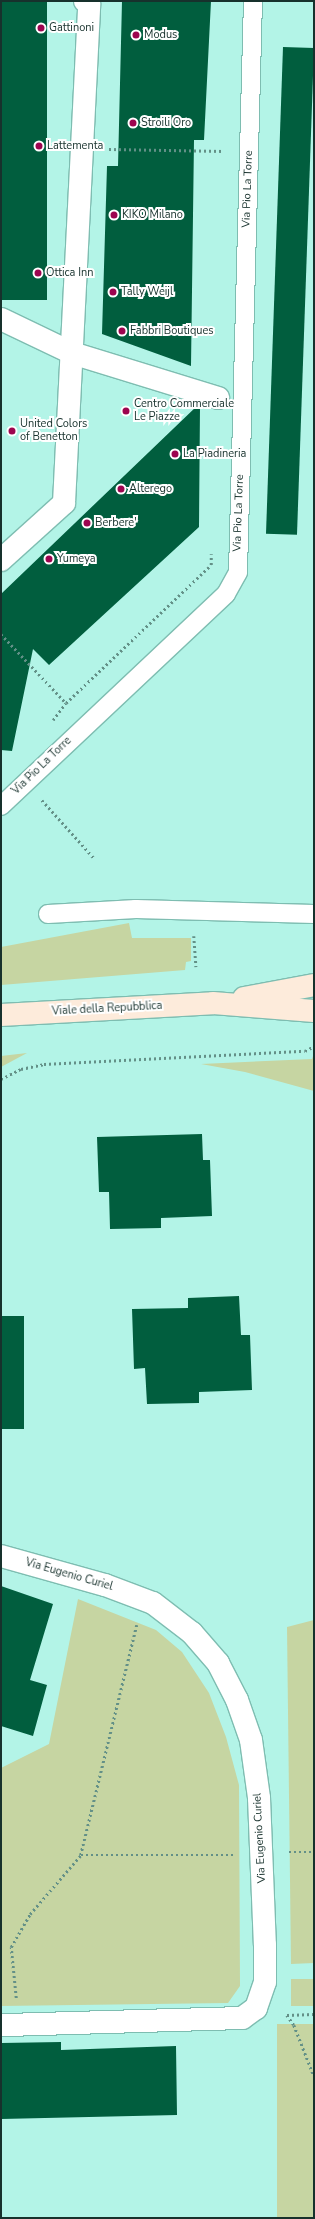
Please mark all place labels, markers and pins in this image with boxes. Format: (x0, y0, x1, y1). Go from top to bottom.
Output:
place label: Gattinoni (49, 21, 94, 35)
marker: Gattinoni (36, 23, 46, 33)
place label: Modus (144, 28, 177, 42)
marker: Modus (131, 30, 141, 40)
place label: Stroili Oro (141, 116, 191, 130)
marker: Stroili Oro (128, 118, 138, 128)
place label: Lattementa (47, 139, 103, 153)
marker: Lattementa (34, 141, 44, 151)
place label: KIKO Milano (122, 208, 183, 222)
marker: KIKO Milano (109, 210, 119, 220)
place label: Ottica Inn (46, 266, 94, 280)
marker: Ottica Inn (33, 268, 43, 278)
place label: Tally Weijl (121, 285, 173, 299)
marker: Tally Weijl (108, 287, 118, 297)
place label: Fabbri Boutiques (130, 324, 214, 338)
marker: Fabbri Boutiques (117, 326, 127, 336)
place label: Centro Commerciale Le Piazze (134, 398, 234, 424)
marker: Centro Commerciale Le Piazze (121, 406, 131, 416)
place label: United Colors of Benetton (20, 418, 87, 444)
marker: United Colors of Benetton (7, 426, 17, 436)
place label: La Piadineria (183, 447, 246, 461)
marker: La Piadineria (170, 449, 180, 459)
place label: Alterego (129, 482, 172, 496)
marker: Alterego (116, 484, 126, 494)
place label: Berbere' (95, 516, 137, 530)
marker: Berbere' (82, 518, 92, 528)
place label: Yumeya (57, 552, 96, 566)
marker: Yumeya (44, 554, 54, 564)

